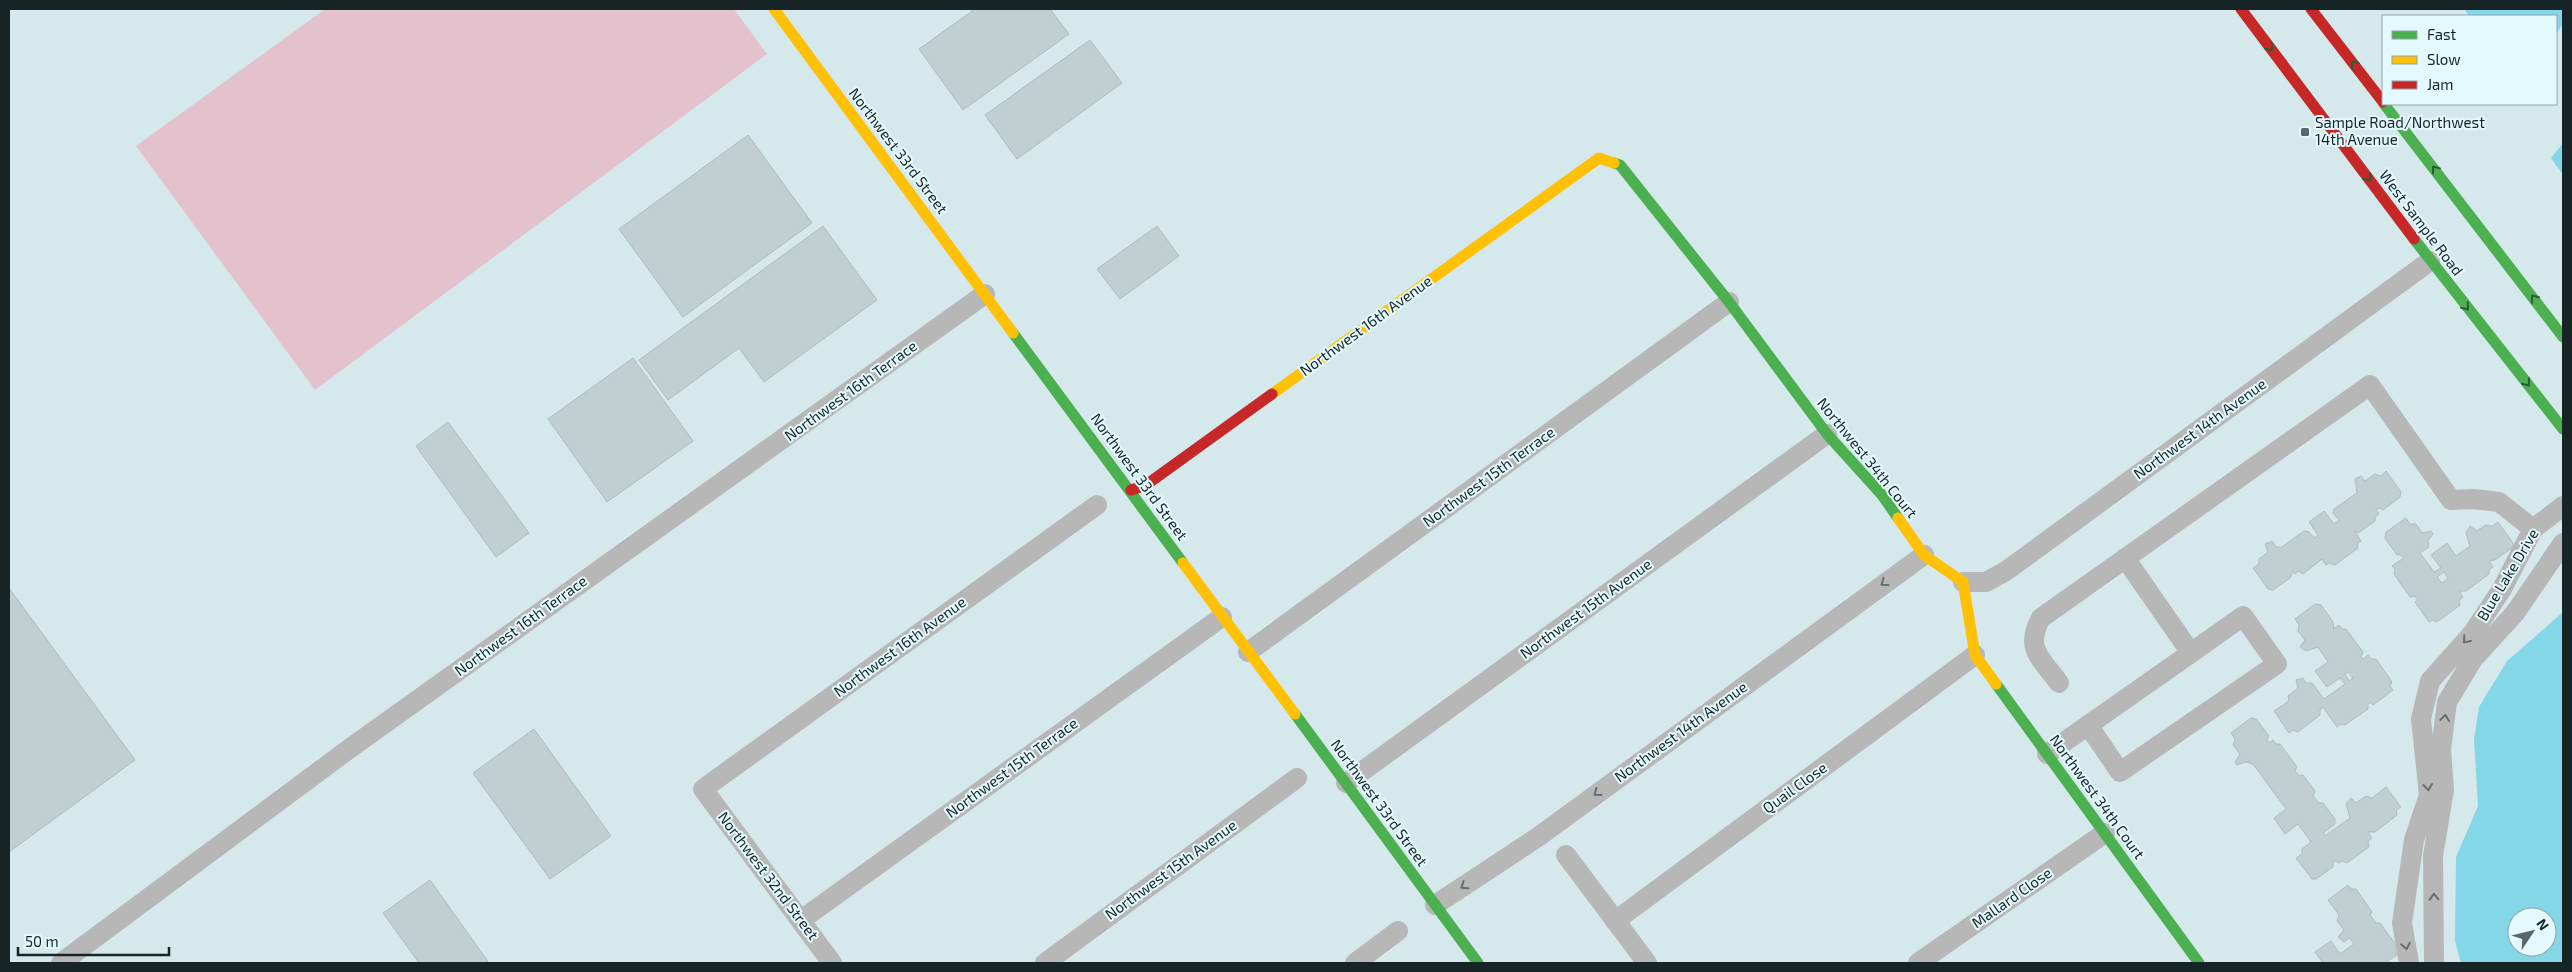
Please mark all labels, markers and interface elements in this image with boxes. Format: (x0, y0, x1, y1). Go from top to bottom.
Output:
legend (2382, 15, 2557, 105)
text: Fast (2427, 25, 2457, 43)
one-way arrow (2264, 42, 2273, 52)
text: Slow (2427, 50, 2461, 68)
one-way arrow (2351, 61, 2359, 70)
text: Jam (2427, 75, 2453, 93)
street label: Northwest 33rd Street (846, 84, 952, 217)
place label: Sample Road/Northwest 14th Avenue (2315, 113, 2485, 148)
marker: Sample Road/Northwest 14th Avenue (2299, 126, 2311, 138)
street label: West Sample Road (2376, 166, 2467, 279)
one-way arrow (2432, 166, 2440, 175)
one-way arrow (2362, 172, 2370, 181)
street label: Northwest 16th Avenue (1296, 271, 1435, 379)
one-way arrow (2531, 295, 2539, 304)
one-way arrow (2461, 301, 2469, 310)
street label: Northwest 16th Terrace (781, 336, 920, 444)
street label: Northwest 14th Avenue (2130, 374, 2269, 482)
one-way arrow (2522, 378, 2531, 387)
street label: Northwest 34th Court (1814, 394, 1922, 521)
street label: Northwest 33rd Street (1088, 409, 1192, 544)
street label: Northwest 15th Terrace (1419, 422, 1558, 530)
street label: Blue Lake Drive (2473, 525, 2542, 624)
street label: Northwest 15th Avenue (1516, 554, 1655, 662)
street label: Northwest 16th Terrace (451, 571, 590, 679)
one-way arrow (1880, 577, 1890, 586)
street label: Northwest 16th Avenue (830, 592, 969, 700)
one-way arrow (2463, 634, 2472, 643)
street label: Northwest 14th Avenue (1611, 677, 1750, 785)
street label: Northwest 15th Terrace (942, 713, 1081, 821)
one-way arrow (2439, 714, 2450, 722)
street label: Northwest 34th Court (2047, 731, 2149, 862)
street label: Northwest 33rd Street (1328, 735, 1432, 870)
street label: Quail Close (1759, 758, 1831, 817)
one-way arrow (2422, 784, 2433, 792)
one-way arrow (1593, 787, 1603, 796)
street label: Northwest 32nd Street (715, 808, 823, 943)
street label: Northwest 15th Avenue (1101, 815, 1240, 923)
street label: Mallard Close (1968, 863, 2055, 931)
one-way arrow (1460, 879, 1469, 889)
one-way arrow (2429, 893, 2439, 900)
north arrow (2507, 907, 2557, 957)
text: N (2533, 915, 2553, 933)
scale bar (18, 924, 169, 956)
text: 50 m (25, 932, 59, 950)
one-way arrow (2400, 941, 2411, 950)

